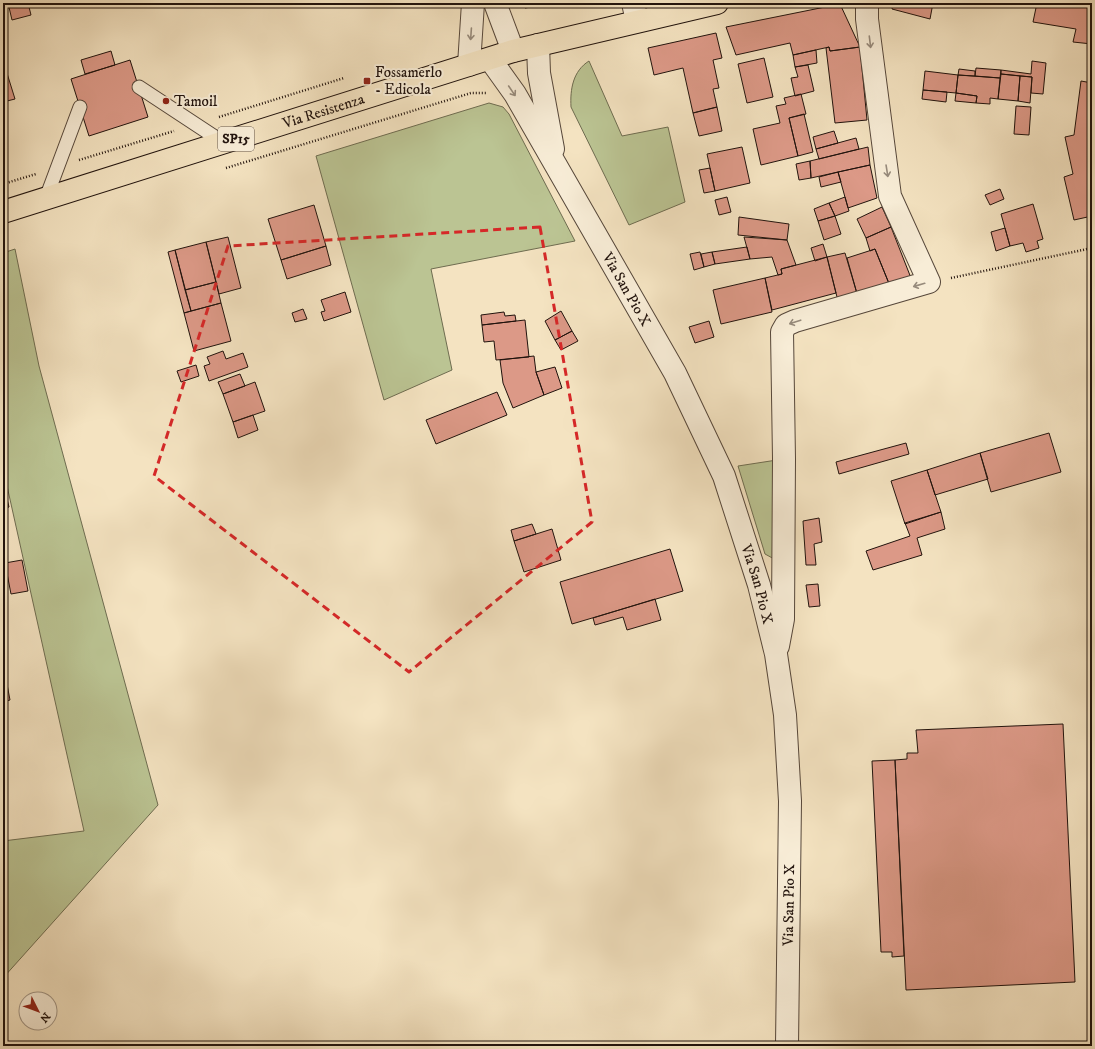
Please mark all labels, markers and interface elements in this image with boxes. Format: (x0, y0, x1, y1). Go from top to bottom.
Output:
one-way arrow (467, 27, 474, 40)
one-way arrow (866, 35, 874, 48)
place label: Fossamerlo - Edicola (375, 63, 442, 99)
marker: Fossamerlo - Edicola (362, 76, 372, 86)
one-way arrow (509, 85, 517, 97)
street label: Via Resistenza (279, 89, 367, 133)
place label: Tamoil (174, 92, 218, 111)
marker: Tamoil (161, 96, 171, 106)
road number: SP15 (218, 127, 254, 151)
one-way arrow (883, 164, 891, 177)
street label: Via San Pio X (598, 248, 656, 330)
one-way arrow (913, 282, 926, 289)
one-way arrow (789, 318, 801, 326)
street label: Via San Pio X (737, 541, 778, 626)
street label: Via San Pio X (779, 864, 799, 947)
north arrow (18, 991, 58, 1031)
text: N (36, 1009, 53, 1025)

